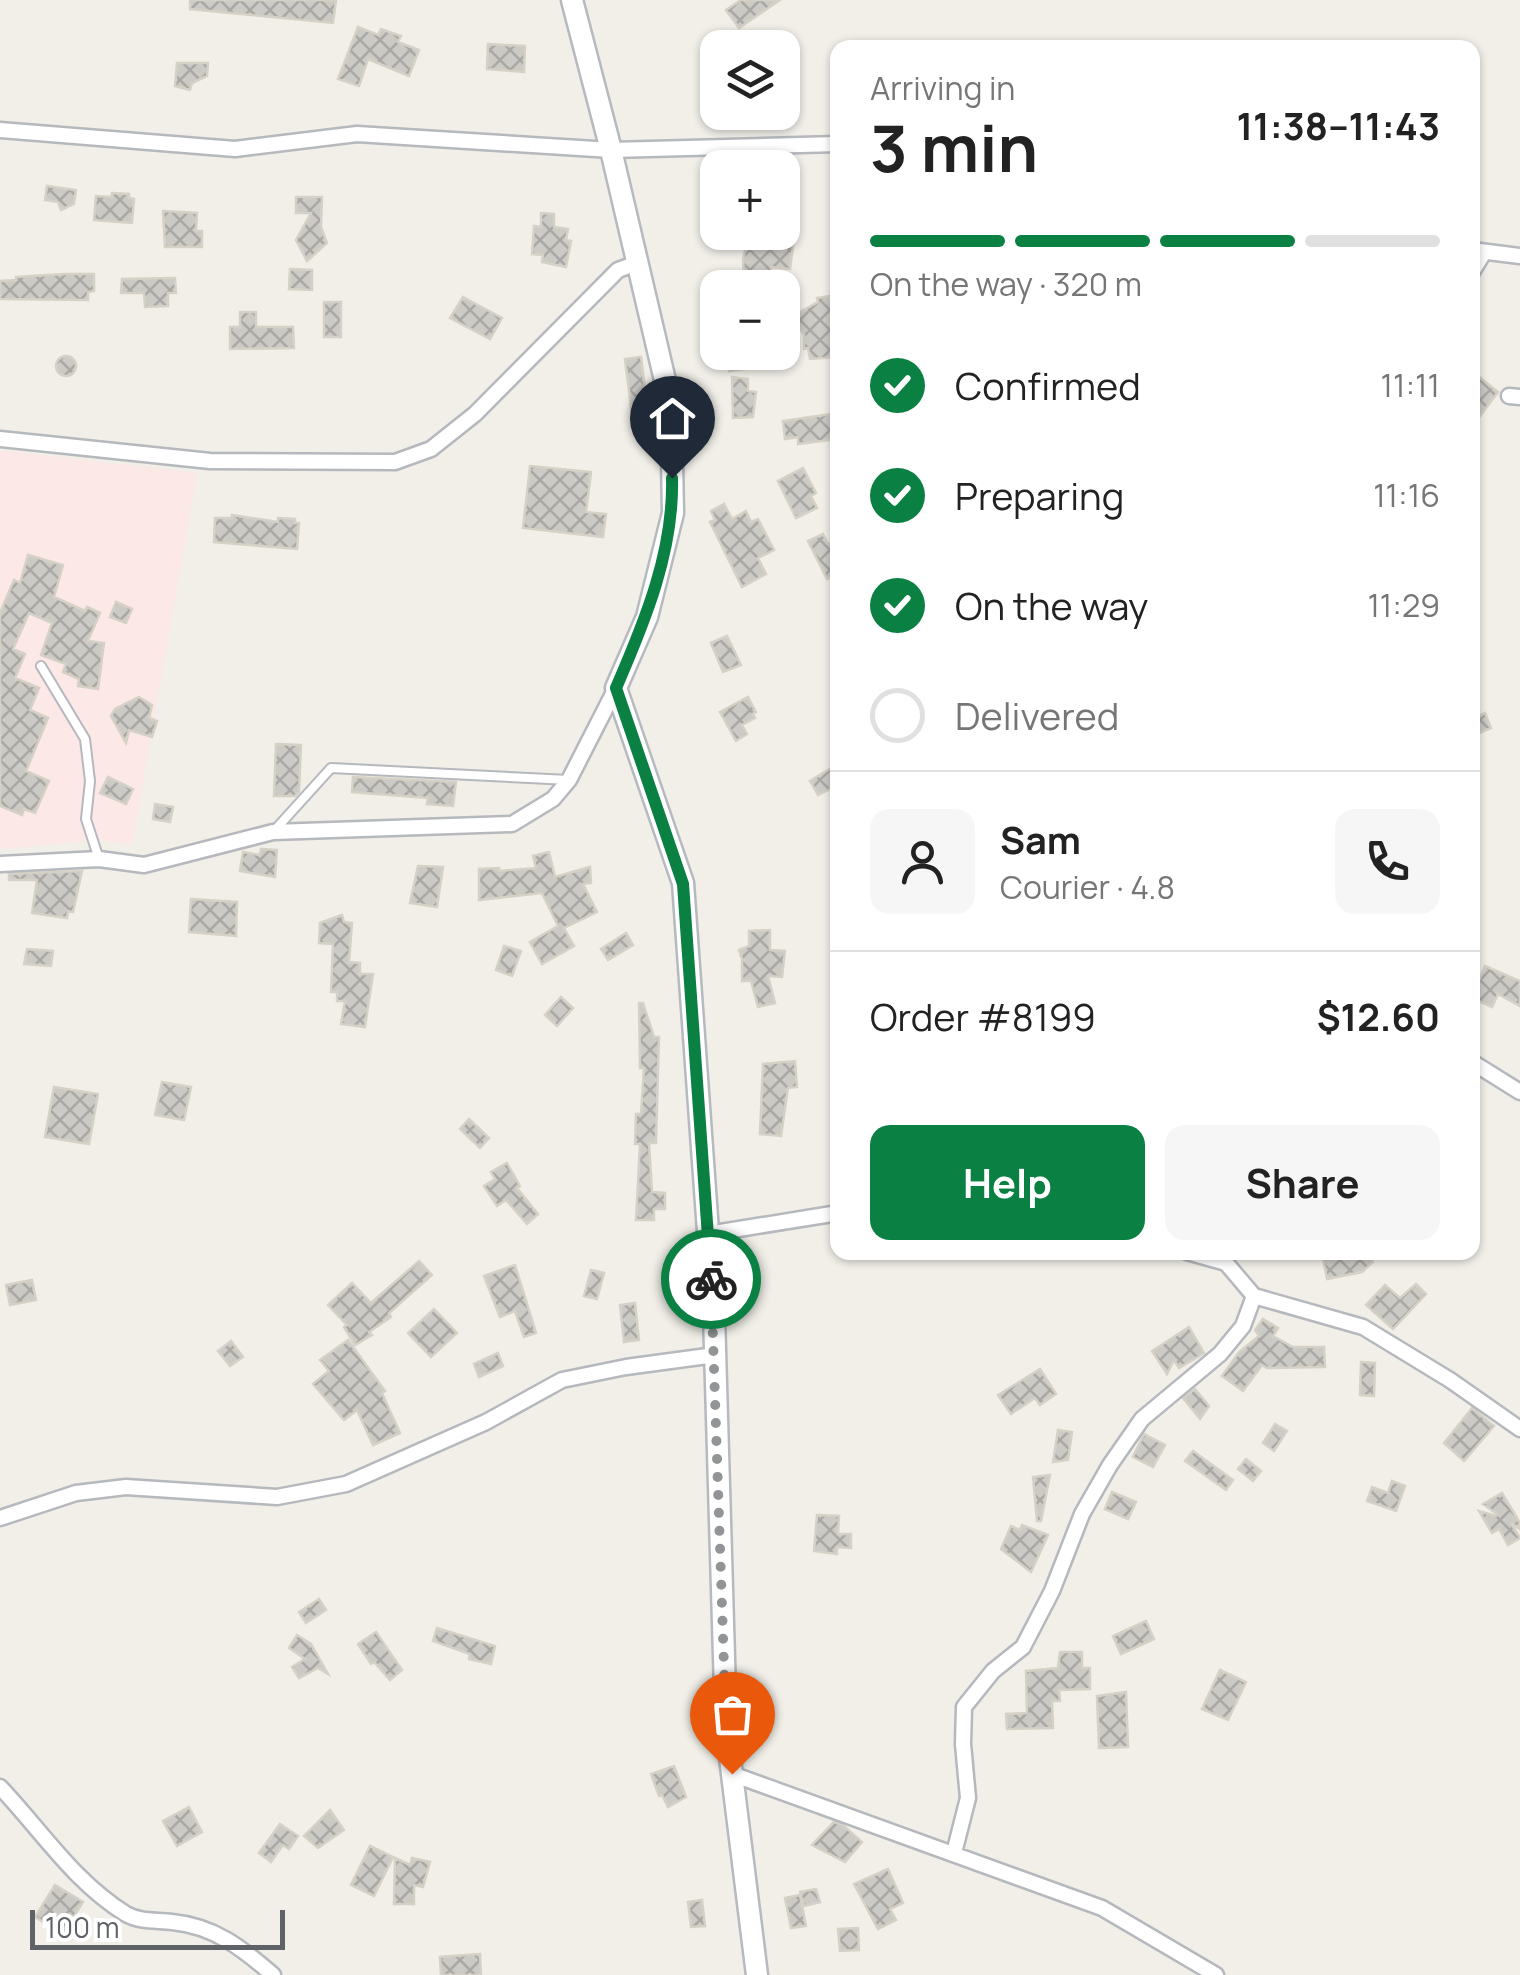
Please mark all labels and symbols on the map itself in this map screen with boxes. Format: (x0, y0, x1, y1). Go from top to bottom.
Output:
pin (630, 376, 715, 479)
courier (661, 1229, 761, 1329)
pin (690, 1672, 775, 1775)
scale bar (30, 1905, 285, 1950)

